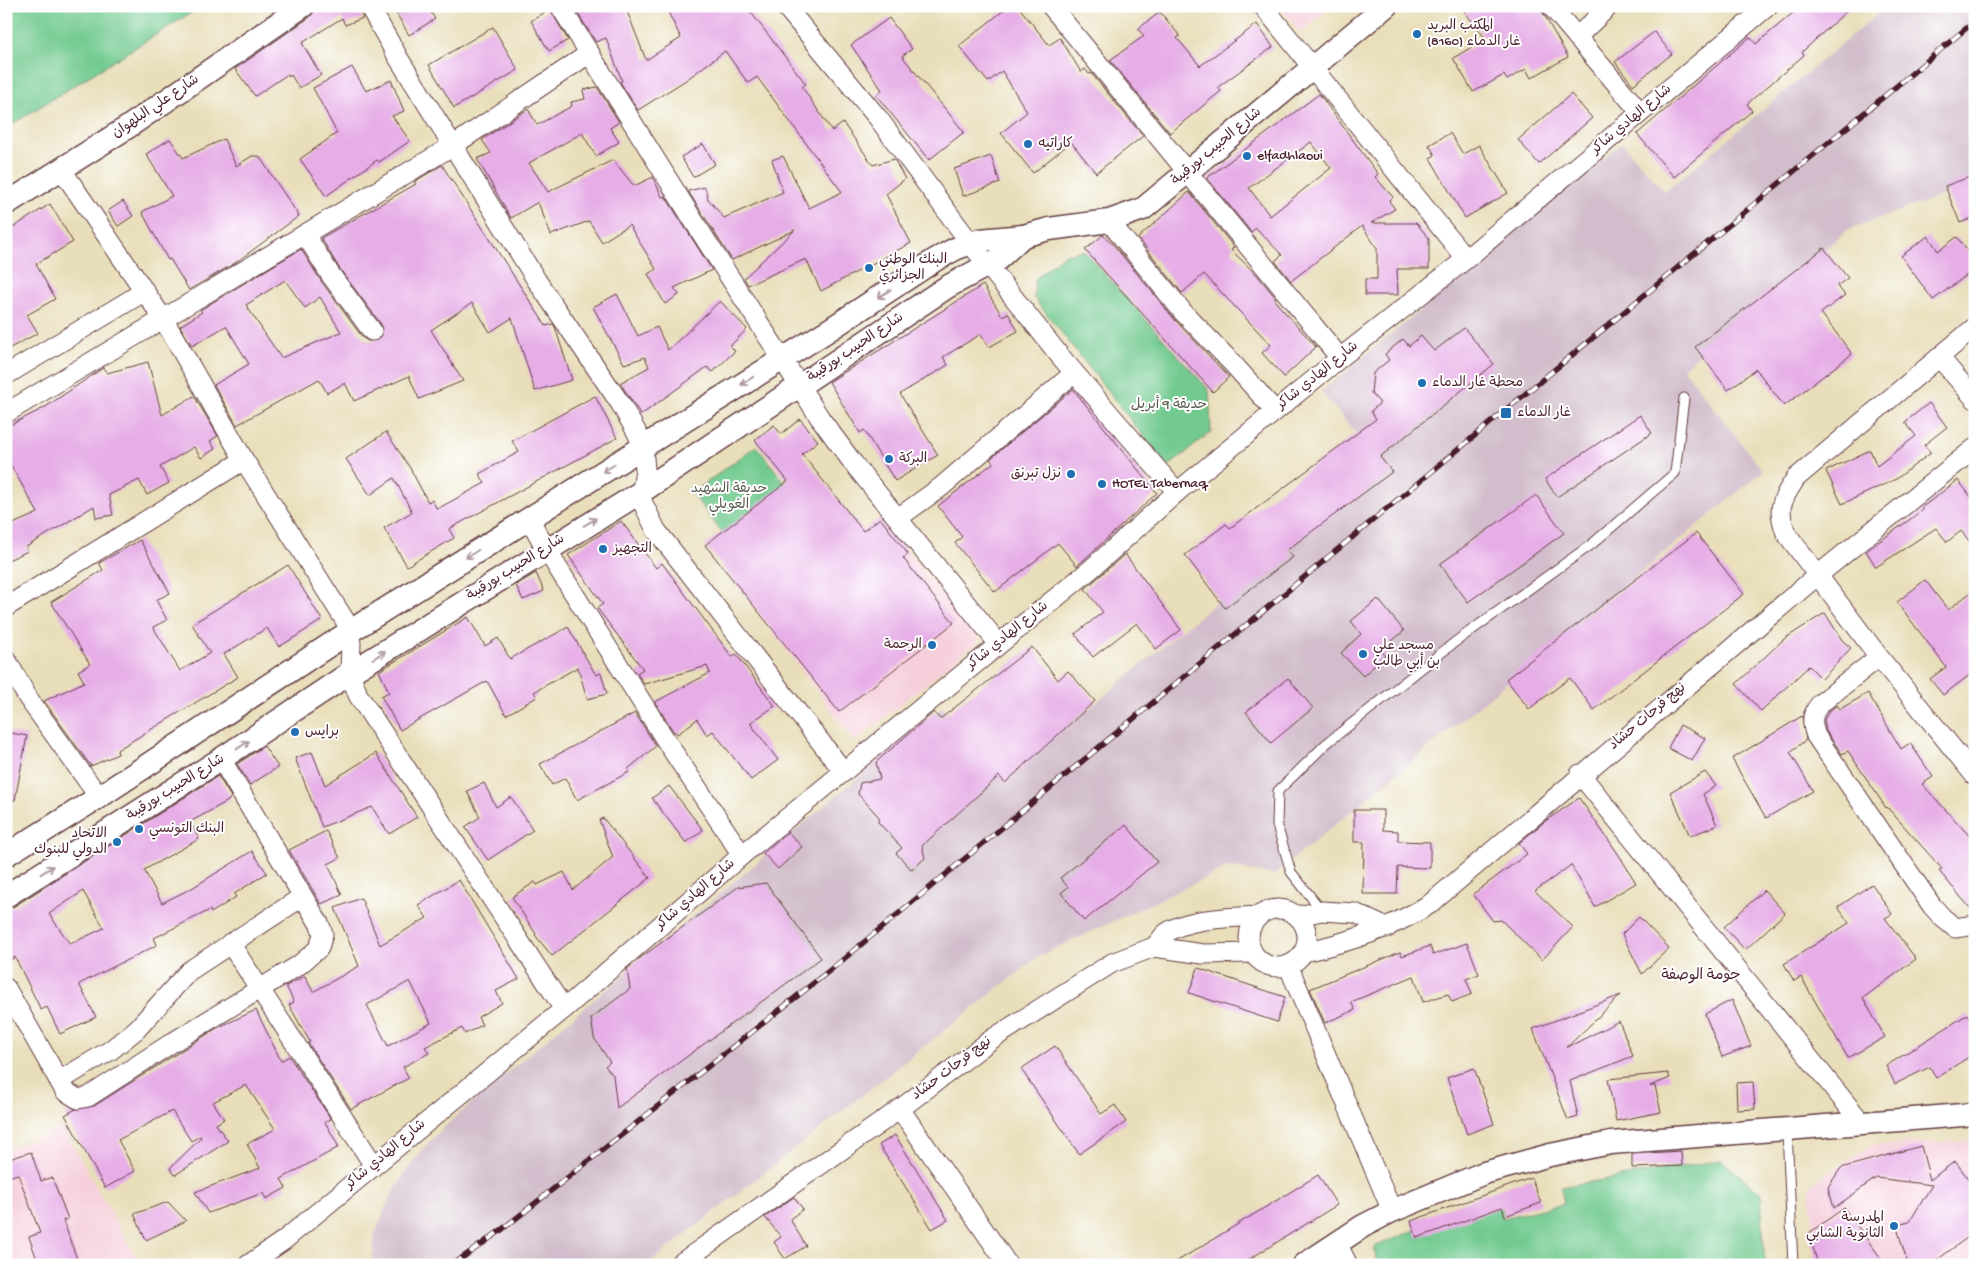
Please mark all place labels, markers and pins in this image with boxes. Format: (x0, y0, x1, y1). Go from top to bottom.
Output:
place label: المكتب البريد غار الدماء (8160) (1427, 18, 1521, 51)
marker: المكتب البريد غار الدماء (8160) (1411, 28, 1423, 40)
place label: كاراتيه (1038, 136, 1073, 153)
marker: كاراتيه (1022, 138, 1034, 150)
place label: elfadhlaoui (1257, 148, 1323, 165)
marker: elfadhlaoui (1241, 150, 1253, 162)
place label: البنك الوطني الجزائري (879, 252, 947, 285)
marker: البنك الوطني الجزائري (863, 262, 875, 274)
place label: محطة غار الدماء (1432, 375, 1523, 392)
marker: محطة غار الدماء (1416, 377, 1428, 389)
place label: غار الدماء (1517, 405, 1571, 422)
marker: غار الدماء (1499, 406, 1513, 420)
place label: البركة (899, 451, 927, 468)
marker: البركة (883, 453, 895, 465)
place label: نزل تبرنق (1011, 466, 1061, 483)
marker: نزل تبرنق (1065, 468, 1077, 480)
place label: HOTEL Tabernaq (1112, 476, 1209, 493)
marker: HOTEL Tabernaq (1096, 478, 1108, 490)
place label: التجهيز (612, 541, 652, 558)
marker: التجهيز (597, 543, 609, 555)
place label: الرحمة (884, 637, 922, 654)
place label: مسجد علي بن أبي طالب (1373, 638, 1440, 673)
marker: الرحمة (926, 639, 938, 651)
marker: مسجد علي بن أبي طالب (1357, 648, 1369, 660)
place label: برايس (305, 724, 339, 741)
marker: برايس (289, 726, 301, 738)
place label: البنك التونسي (149, 821, 224, 840)
marker: البنك التونسي (133, 823, 145, 835)
place label: الاتحاد الدولي للبنوك (34, 826, 107, 861)
marker: الاتحاد الدولي للبنوك (111, 836, 123, 848)
place label: المدرسة الثانوية الشابي (1806, 1210, 1884, 1245)
marker: المدرسة الثانوية الشابي (1888, 1220, 1900, 1232)

